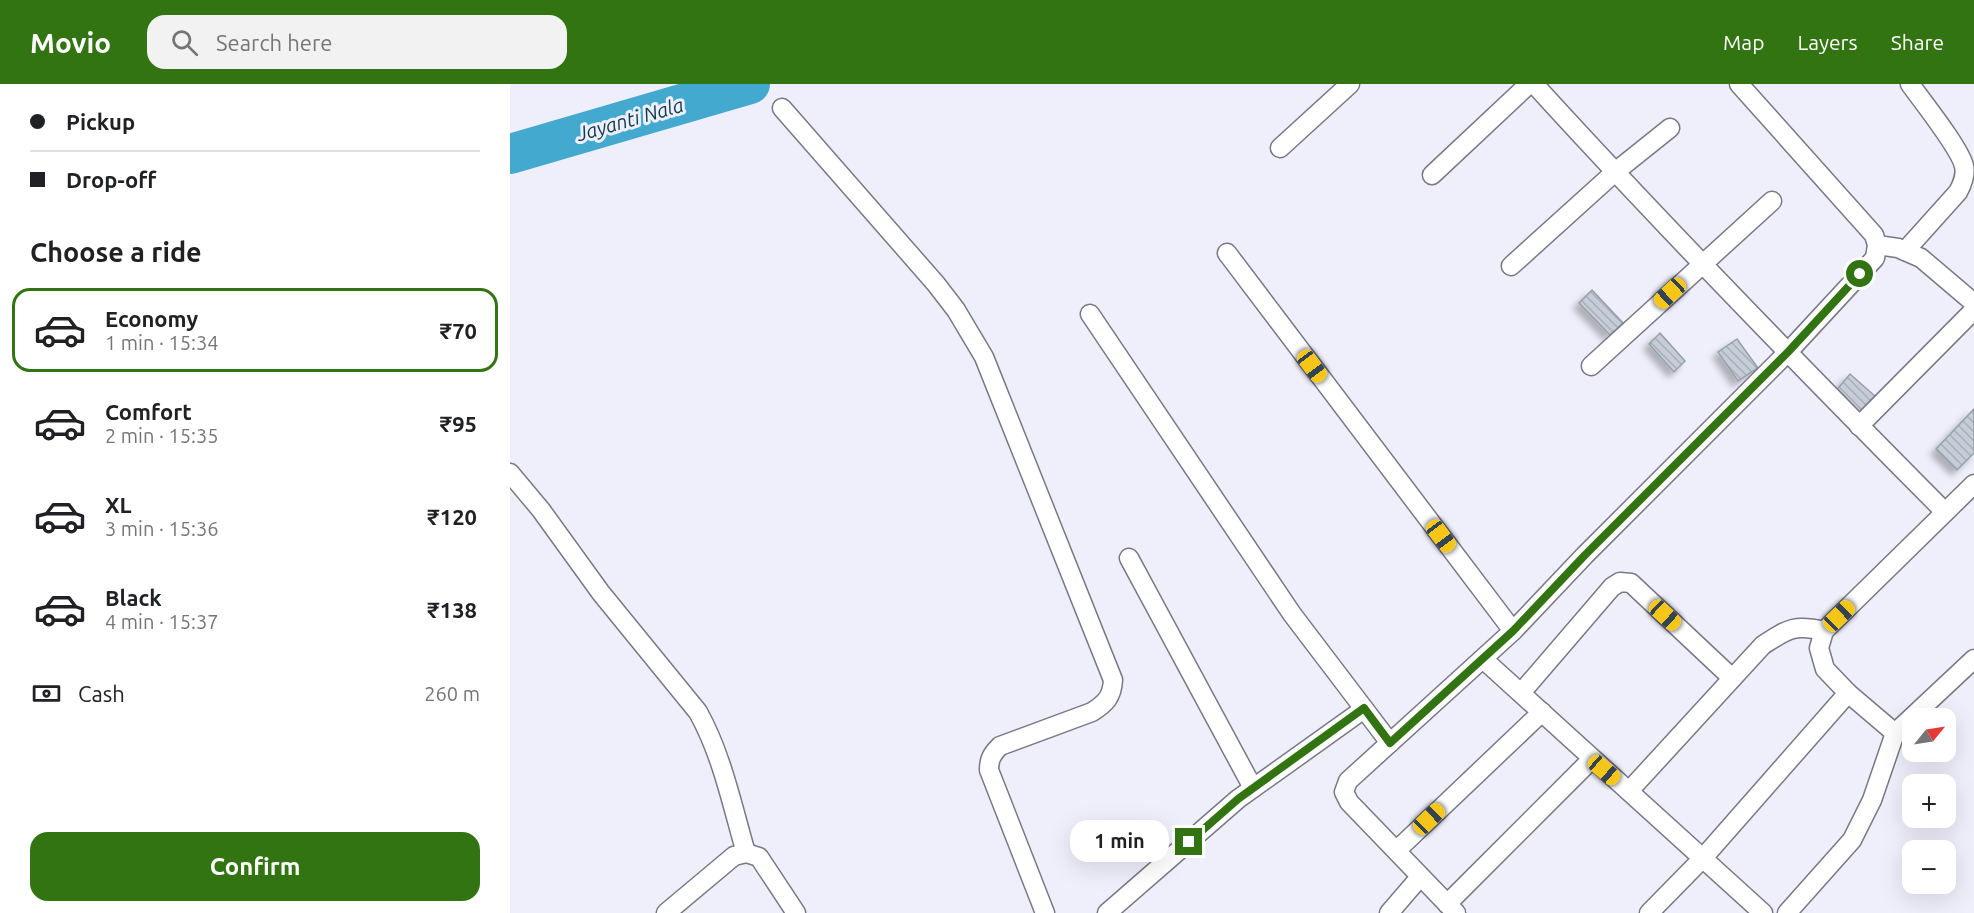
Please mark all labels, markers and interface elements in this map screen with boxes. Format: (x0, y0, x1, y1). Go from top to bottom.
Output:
search box (147, 15, 567, 69)
icon: search (168, 26, 201, 59)
text: Movio (30, 27, 111, 58)
text: Search here (216, 30, 332, 55)
text: Map (1723, 30, 1764, 54)
text: Layers (1797, 30, 1858, 54)
text: Share (1891, 30, 1944, 54)
water label: Jayanti Nala (573, 93, 686, 145)
text: Pickup (66, 109, 135, 134)
text: Drop-off (66, 167, 156, 192)
text: Choose a ride (30, 237, 202, 267)
route start (1846, 260, 1873, 287)
car (1651, 274, 1689, 312)
icon: car (33, 303, 87, 357)
text: Economy (105, 306, 198, 331)
text: ₹70 (440, 318, 477, 343)
text: 1 min · 15:34 (105, 331, 219, 354)
car (1294, 346, 1330, 386)
icon: car (33, 396, 87, 450)
text: Comfort (105, 399, 192, 424)
text: ₹95 (440, 411, 477, 436)
text: 2 min · 15:35 (105, 424, 219, 447)
icon: car (33, 489, 87, 543)
text: XL (105, 492, 132, 517)
text: ₹120 (427, 504, 477, 529)
car (1423, 516, 1459, 556)
text: 3 min · 15:36 (105, 517, 219, 540)
icon: car (33, 582, 87, 636)
text: Black (105, 585, 162, 610)
car (1646, 596, 1684, 634)
text: ₹138 (427, 597, 477, 622)
car (1820, 597, 1858, 635)
text: 4 min · 15:37 (105, 610, 219, 633)
icon: cash (30, 677, 63, 710)
text: Cash (78, 681, 125, 706)
text: 260 m (424, 682, 480, 705)
north arrow (1902, 708, 1956, 762)
map controls (1902, 708, 1956, 894)
car (1585, 751, 1623, 789)
button: + (1902, 774, 1956, 828)
car (1410, 800, 1448, 838)
callout: 1 min (1069, 821, 1168, 863)
route end (1175, 828, 1202, 855)
text: 1 min (1094, 829, 1145, 852)
button: Confirm (30, 832, 480, 901)
button: − (1902, 840, 1956, 894)

